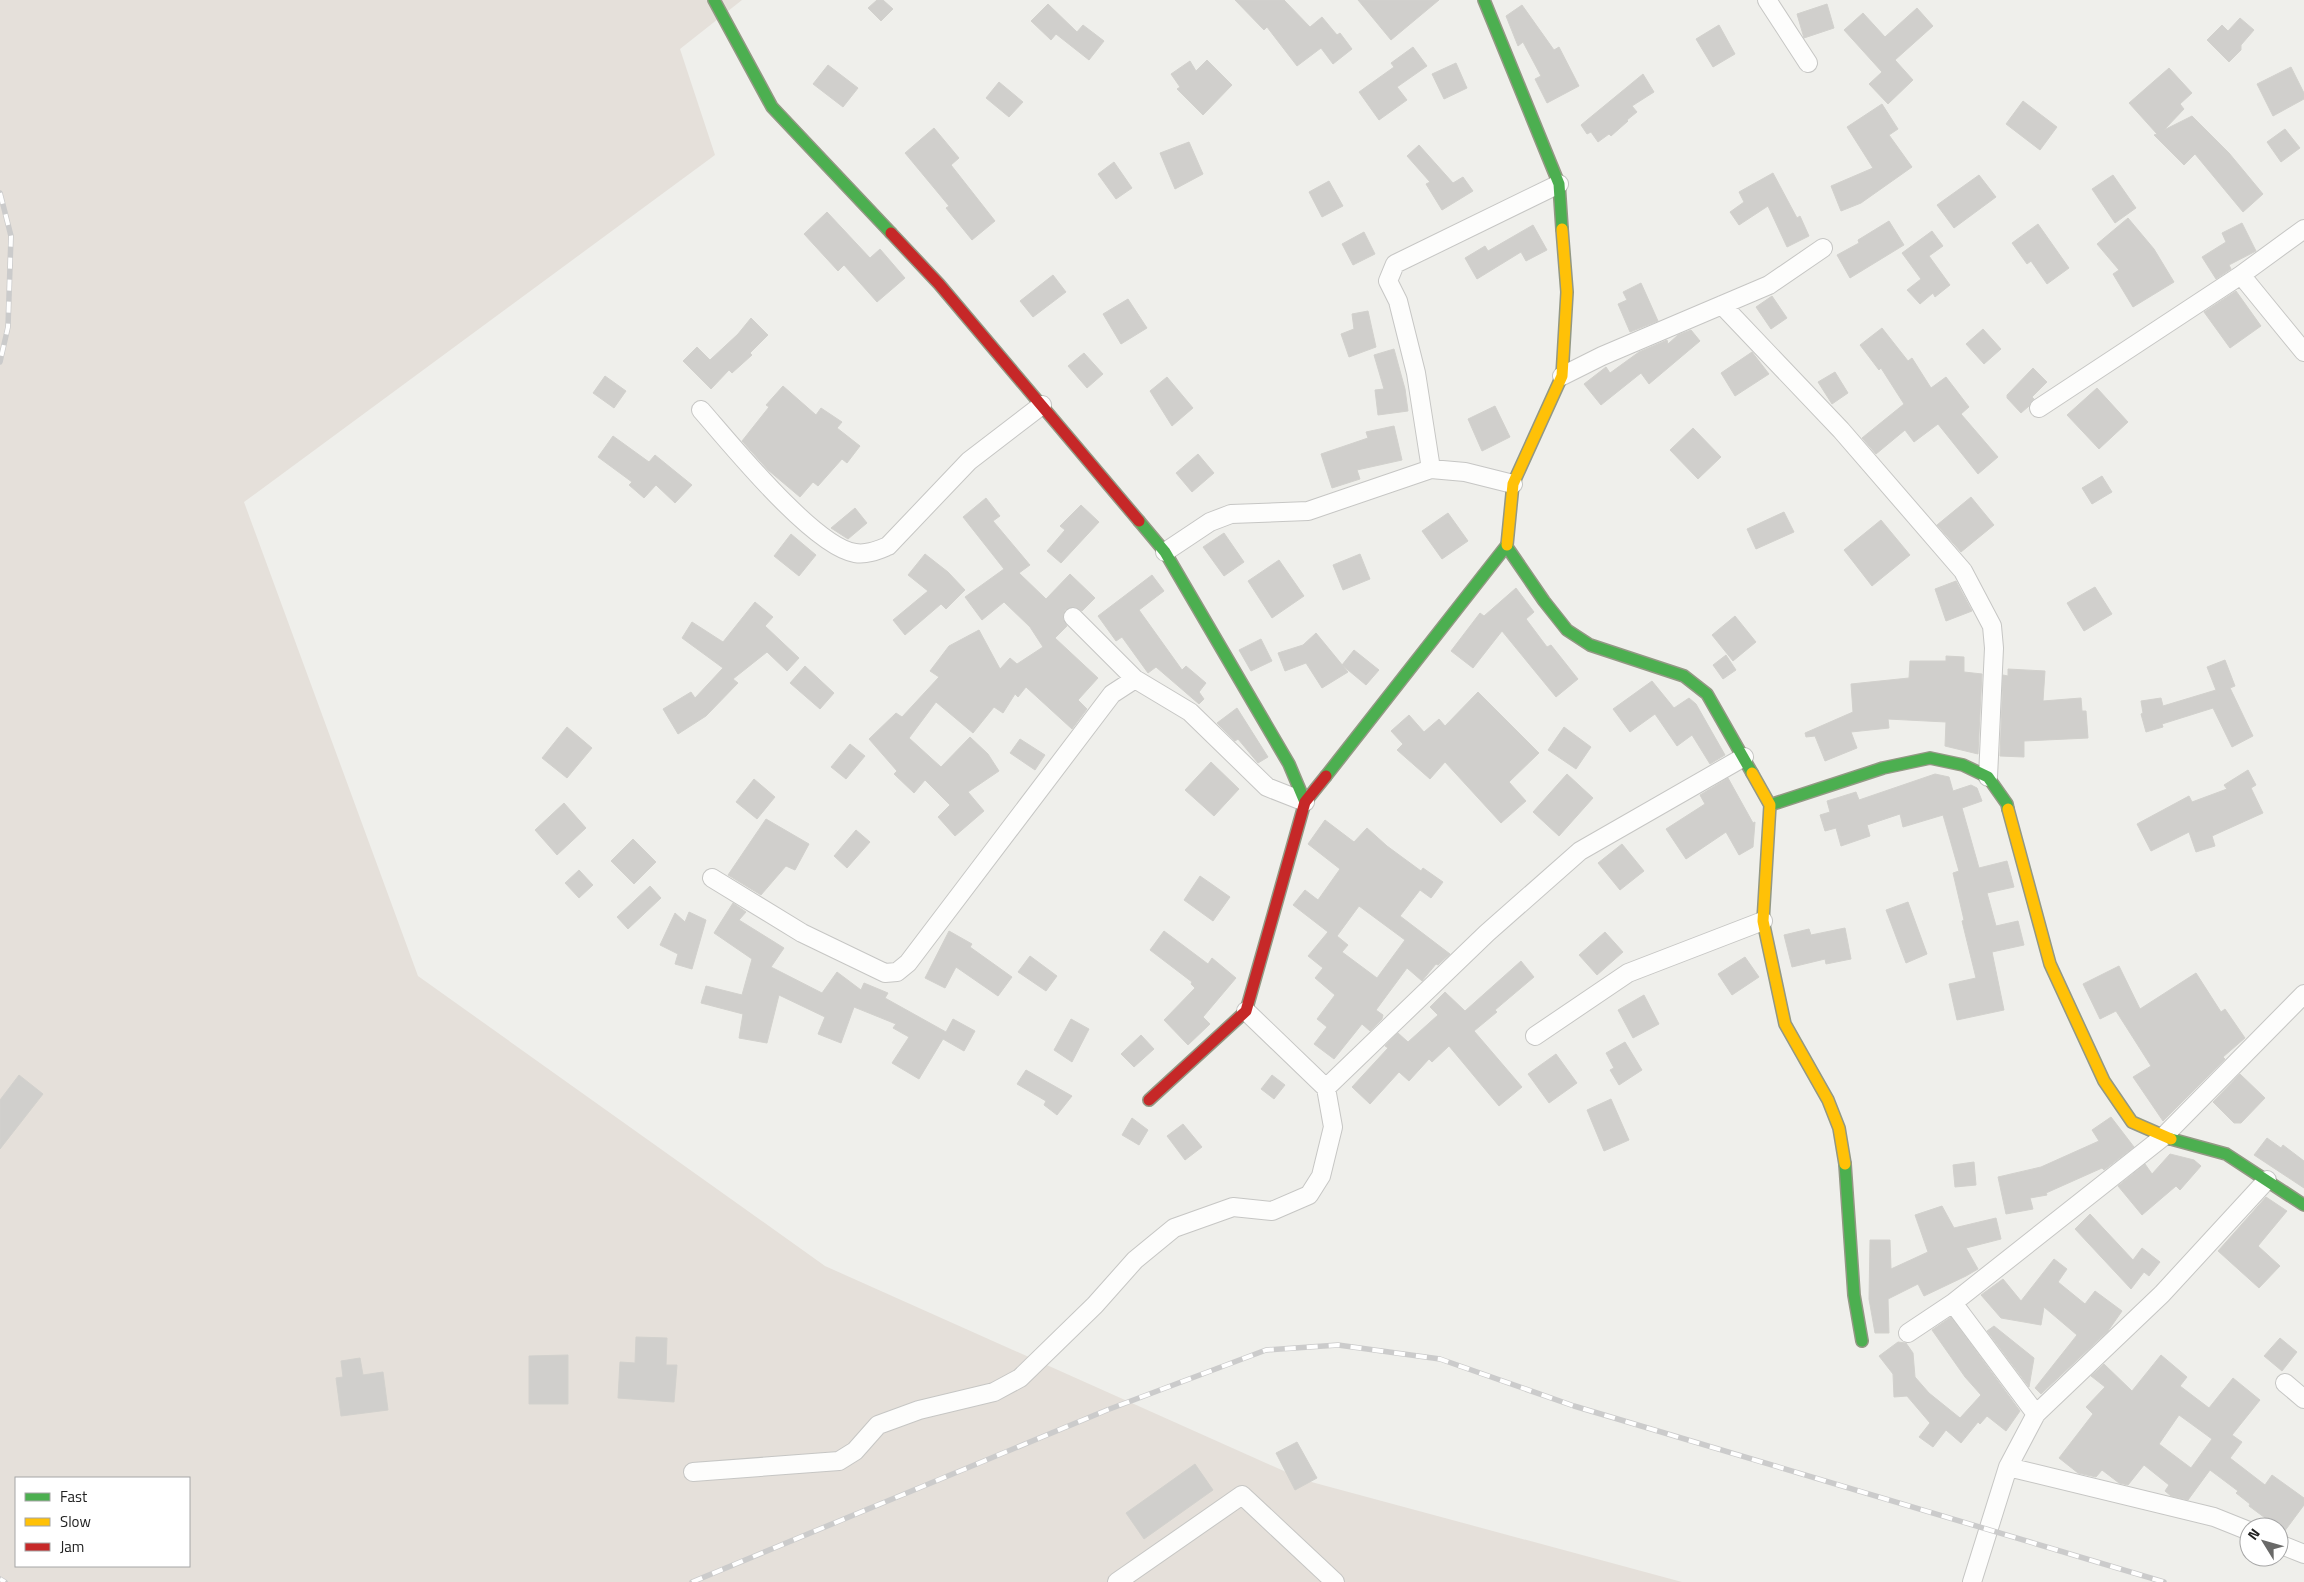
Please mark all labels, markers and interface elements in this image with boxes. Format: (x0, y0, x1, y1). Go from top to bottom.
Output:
legend (15, 1477, 190, 1567)
text: Fast (60, 1485, 88, 1508)
text: Slow (60, 1510, 91, 1533)
north arrow (2239, 1517, 2289, 1567)
text: N (2242, 1524, 2265, 1544)
text: Jam (60, 1535, 84, 1558)

